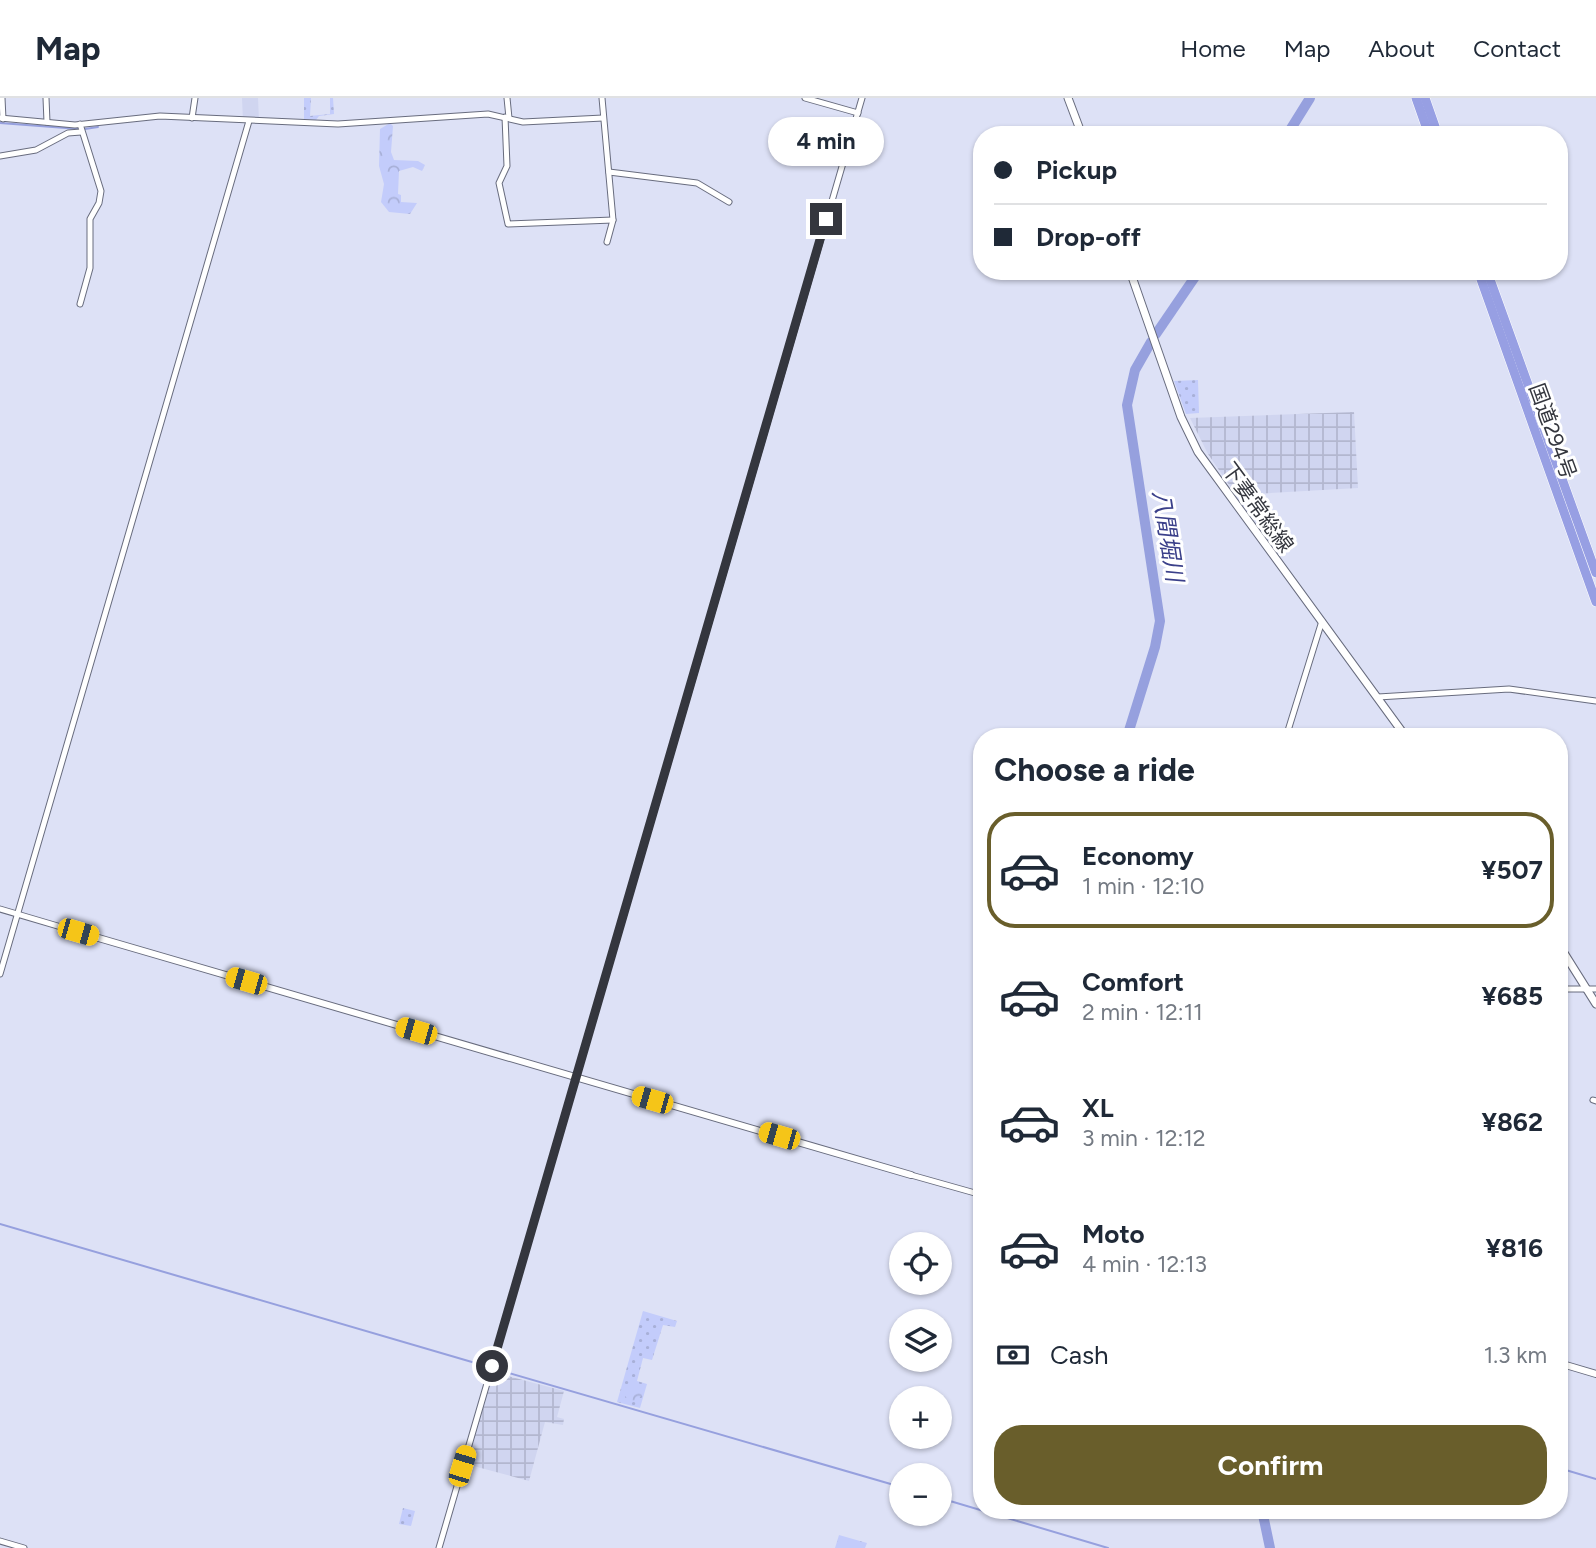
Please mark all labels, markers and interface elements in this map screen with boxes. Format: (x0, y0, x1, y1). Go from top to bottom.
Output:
text: Map (35, 29, 101, 68)
text: Home (1180, 34, 1246, 63)
text: Map (1284, 34, 1330, 63)
text: About (1368, 34, 1435, 63)
text: Contact (1473, 34, 1561, 63)
callout: 4 min (768, 117, 884, 166)
text: 4 min (796, 127, 856, 155)
text: Pickup (1036, 154, 1117, 186)
route end (810, 203, 842, 235)
text: Drop-off (1036, 221, 1141, 253)
street label: 国道294号 (1524, 380, 1582, 482)
street label: 下妻常総線 (1217, 457, 1299, 557)
water label: 八間堀川 (1147, 488, 1189, 587)
text: Choose a ride (994, 751, 1195, 789)
icon: car (998, 839, 1061, 902)
text: Economy (1082, 840, 1194, 872)
text: ¥507 (1481, 854, 1543, 886)
text: 1 min · 12:10 (1082, 872, 1205, 900)
car (55, 916, 102, 948)
car (223, 965, 270, 997)
icon: car (998, 965, 1061, 1028)
text: Comfort (1082, 966, 1184, 998)
text: ¥685 (1481, 980, 1543, 1012)
text: 2 min · 12:11 (1082, 998, 1203, 1026)
car (393, 1015, 440, 1047)
car (629, 1084, 676, 1116)
icon: car (998, 1091, 1061, 1154)
text: XL (1082, 1092, 1114, 1124)
text: ¥862 (1481, 1106, 1543, 1138)
car (756, 1120, 803, 1152)
text: 3 min · 12:12 (1082, 1124, 1206, 1152)
icon: car (998, 1217, 1061, 1280)
text: Moto (1082, 1218, 1145, 1250)
map controls (889, 1232, 952, 1526)
button: locate (889, 1232, 952, 1295)
text: ¥816 (1486, 1232, 1543, 1264)
text: 4 min · 12:13 (1082, 1250, 1207, 1278)
button: layers (889, 1309, 952, 1372)
icon: cash (994, 1336, 1032, 1374)
text: Cash (1050, 1339, 1109, 1371)
text: 1.3 km (1484, 1341, 1547, 1369)
route start (476, 1350, 508, 1382)
button: + (889, 1386, 952, 1449)
button: Confirm (994, 1425, 1547, 1505)
car (446, 1443, 479, 1489)
button: − (889, 1463, 952, 1526)

